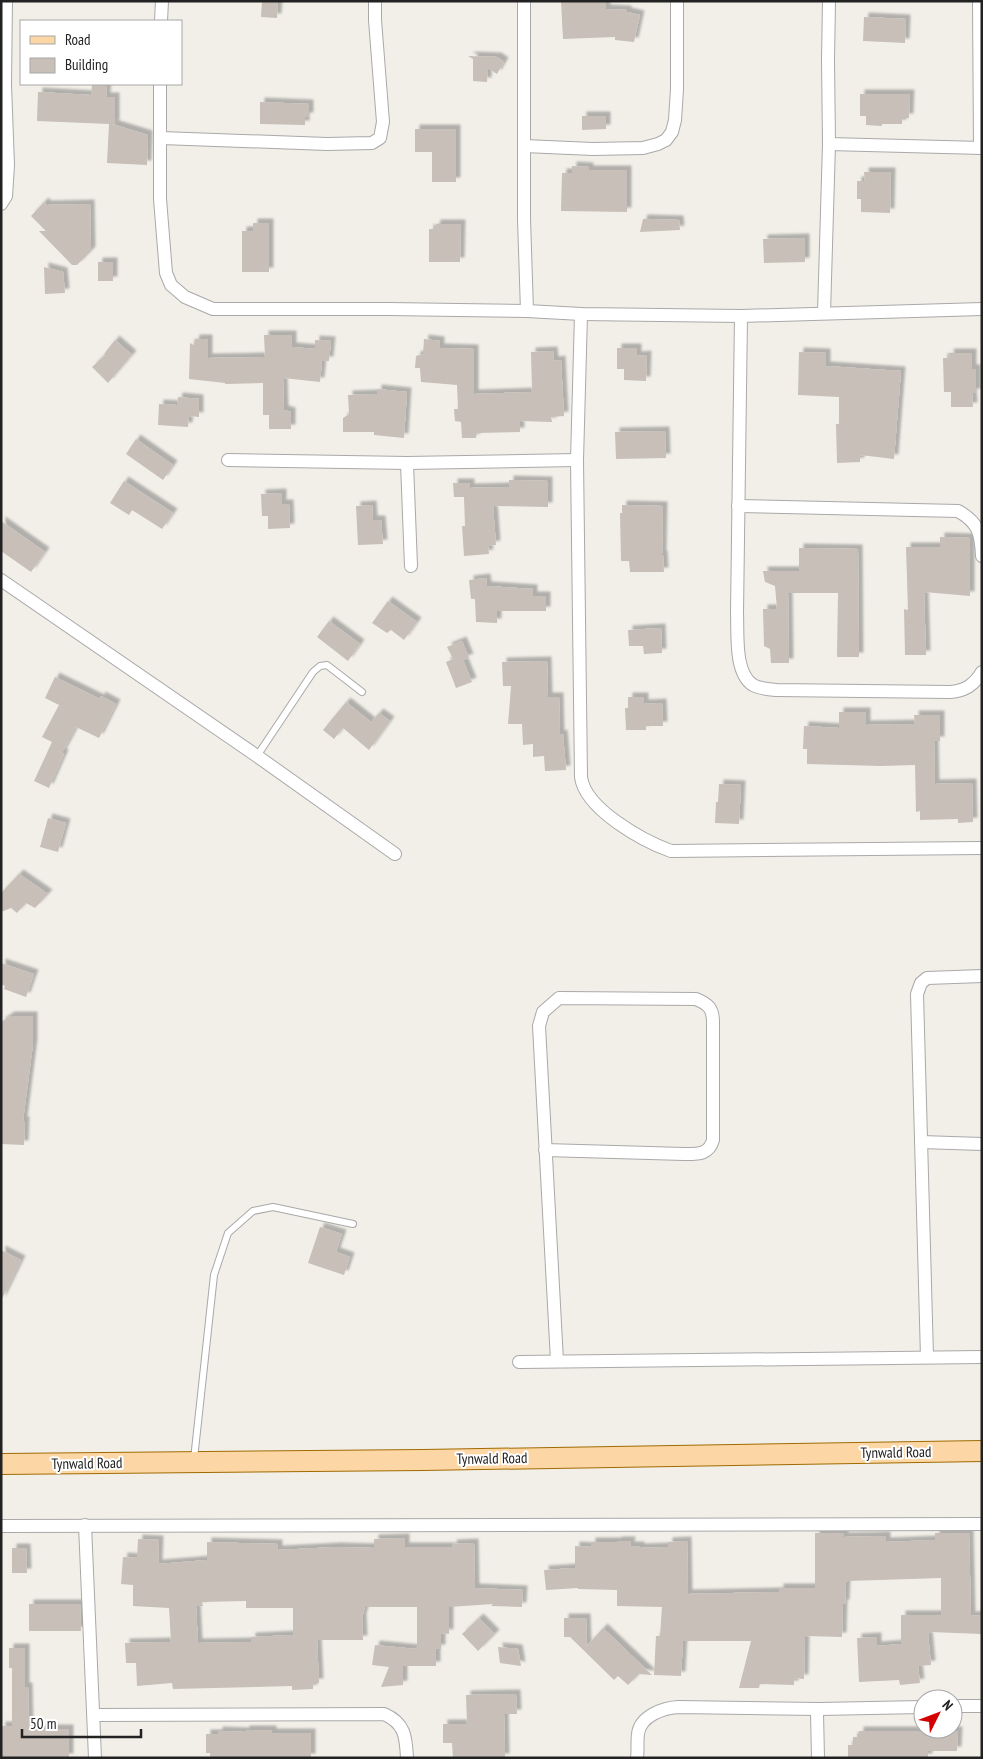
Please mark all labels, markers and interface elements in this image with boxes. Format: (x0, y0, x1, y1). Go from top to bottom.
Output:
legend (20, 20, 182, 85)
text: Road (65, 30, 91, 49)
text: Building (65, 55, 108, 74)
street label: Tynwald Road (860, 1442, 932, 1462)
street label: Tynwald Road (456, 1448, 528, 1468)
street label: Tynwald Road (51, 1453, 123, 1473)
north arrow (913, 1689, 963, 1739)
text: N (938, 1696, 957, 1714)
scale bar (22, 1706, 141, 1738)
text: 50 m (30, 1714, 56, 1733)

